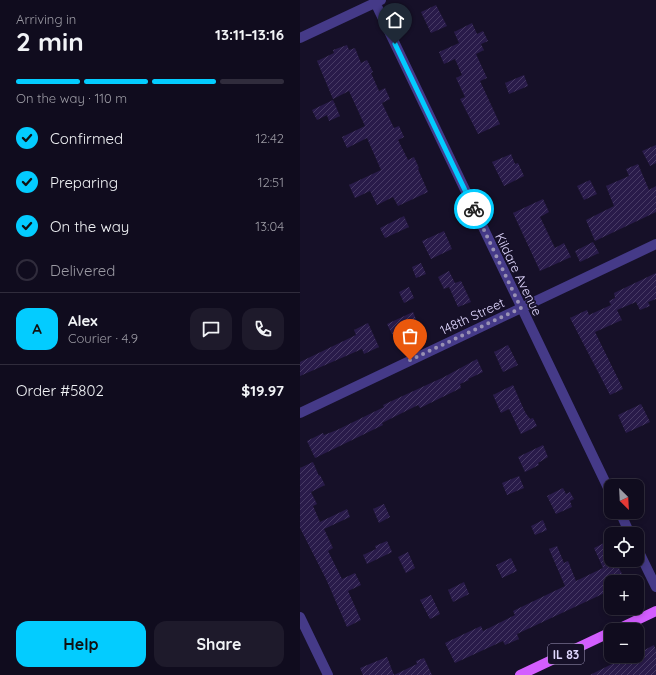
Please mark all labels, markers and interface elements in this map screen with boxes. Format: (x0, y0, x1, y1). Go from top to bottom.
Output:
pin (378, 3, 412, 44)
icon: home (384, 9, 406, 31)
text: Arriving in (16, 11, 76, 27)
text: 2 min (16, 25, 84, 58)
text: 13:11–13:16 (215, 25, 284, 44)
text: On the way · 110 m (16, 90, 127, 106)
icon: check (16, 127, 38, 149)
text: Confirmed (50, 129, 123, 148)
text: 12:42 (256, 130, 284, 146)
icon: check (16, 171, 38, 193)
text: Preparing (50, 173, 118, 192)
text: 12:51 (258, 174, 284, 190)
courier (454, 189, 494, 229)
icon: bike (463, 198, 485, 220)
icon: check (16, 215, 38, 237)
text: On the way (50, 217, 129, 236)
text: 13:04 (255, 218, 284, 234)
street label: Kildare Avenue (492, 230, 546, 318)
text: Delivered (50, 261, 115, 280)
street label: 148th Street (437, 294, 507, 338)
button: chat (190, 308, 232, 350)
button: phone (242, 308, 284, 350)
text: Alex (68, 311, 98, 330)
text: A (32, 319, 42, 338)
pin (393, 319, 427, 360)
icon: bag (399, 325, 421, 347)
text: Courier · 4.9 (68, 330, 138, 346)
text: Order #5802 (16, 381, 104, 400)
text: $19.97 (241, 381, 284, 400)
north arrow (604, 479, 644, 519)
map controls (604, 479, 644, 663)
button: locate (604, 527, 644, 567)
button: + (604, 575, 644, 615)
button: Help (16, 621, 146, 667)
button: Share (154, 621, 284, 667)
button: − (604, 623, 644, 663)
road number: IL 83 (548, 644, 584, 664)

